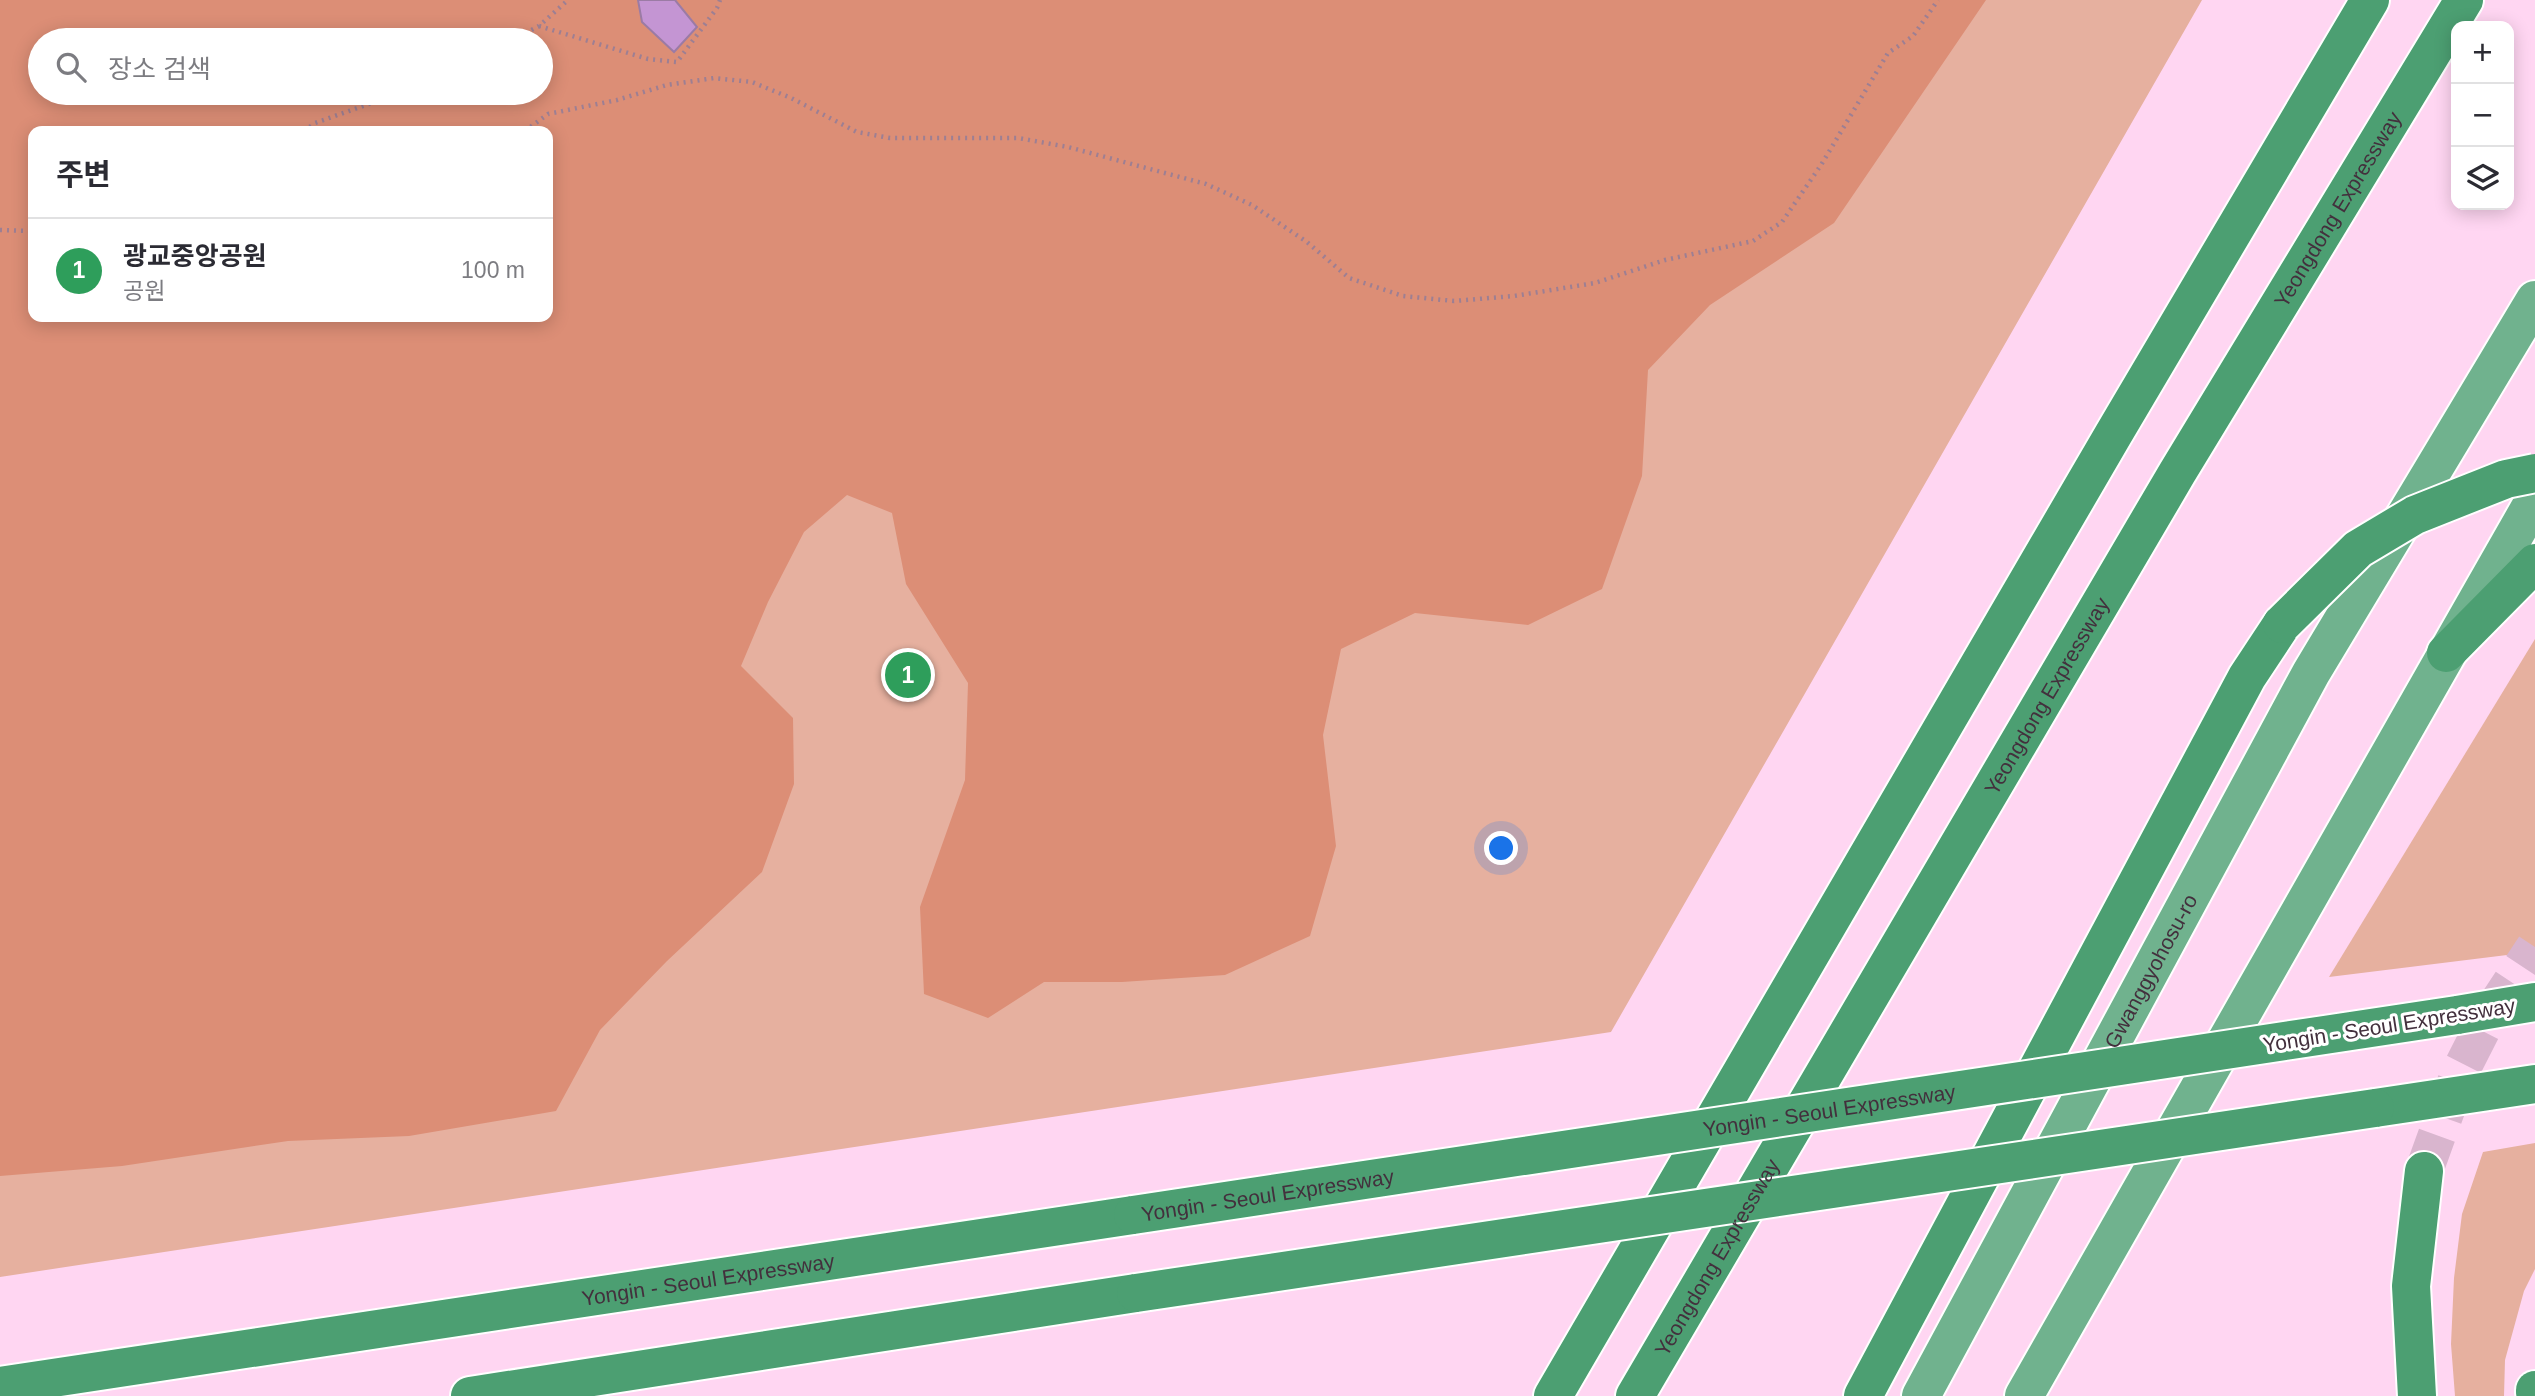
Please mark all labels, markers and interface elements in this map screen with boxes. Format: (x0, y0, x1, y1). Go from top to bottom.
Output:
map controls (2451, 21, 2514, 210)
button: + (2451, 21, 2514, 84)
search box (28, 28, 553, 105)
icon: search (52, 48, 90, 86)
text: 장소 검색 (108, 54, 211, 84)
button: − (2451, 84, 2514, 147)
street label: Yeongdong Expressway (2269, 107, 2405, 311)
button: layers (2451, 147, 2514, 210)
text: 주변 (56, 158, 111, 191)
text: 광교중앙공원 (123, 241, 267, 271)
text: 1 (73, 257, 85, 283)
text: 100 m (461, 257, 525, 283)
text: 공원 (123, 278, 165, 304)
street label: Yeongdong Expressway (1979, 593, 2113, 798)
pin: 1 (885, 649, 931, 701)
your location (1484, 831, 1518, 865)
street label: Gwanggyohosu-ro (2099, 890, 2201, 1052)
street label: Yongin - Seoul Expressway (2261, 994, 2517, 1056)
street label: Yongin - Seoul Expressway (1701, 1079, 1957, 1140)
street label: Yeongdong Expressway (1650, 1154, 1784, 1360)
street label: Yongin - Seoul Expressway (1140, 1164, 1396, 1225)
street label: Yongin - Seoul Expressway (580, 1249, 836, 1310)

